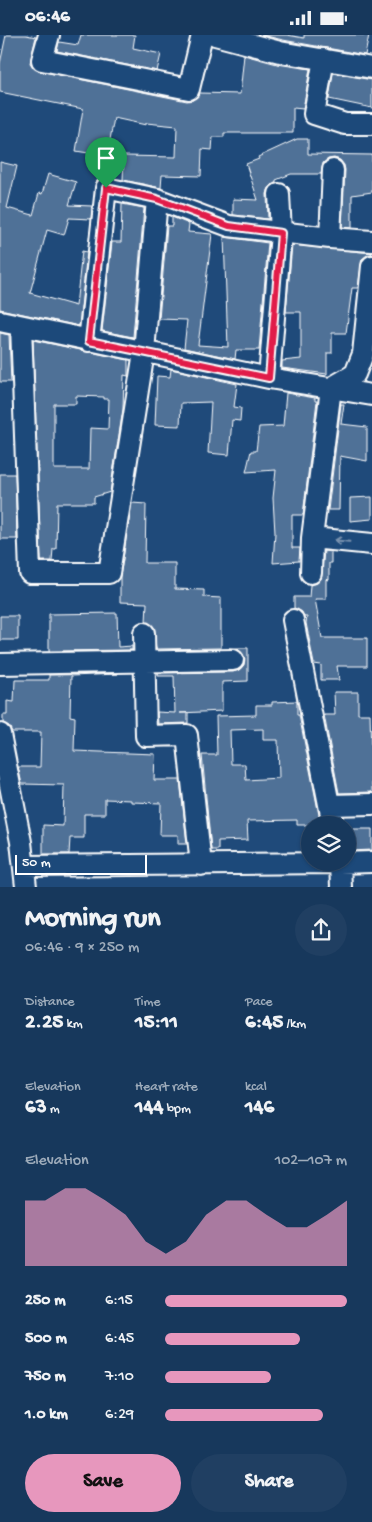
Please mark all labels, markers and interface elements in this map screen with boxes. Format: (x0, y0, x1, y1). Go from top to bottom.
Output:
text: 06:46 (25, 6, 70, 29)
pin (85, 137, 127, 188)
icon: arrive (92, 144, 120, 172)
one-way arrow (334, 536, 350, 546)
map controls (301, 816, 356, 871)
button: layers (301, 816, 356, 871)
scale bar (15, 852, 148, 875)
text: 50 m (22, 855, 51, 872)
text: Morning run (25, 903, 160, 936)
button: share (295, 904, 347, 956)
text: 06:46 · 9 × 250 m (25, 939, 139, 958)
text: Distance (25, 994, 74, 1011)
text: Time (135, 994, 161, 1011)
text: Pace (245, 994, 272, 1011)
text: 2.25 (25, 1011, 63, 1036)
text: 15:11 (135, 1011, 178, 1036)
text: 6:45 (245, 1011, 283, 1036)
text: km (63, 1016, 83, 1033)
text: /km (283, 1016, 306, 1033)
text: Elevation (25, 1079, 81, 1096)
text: Heart rate (135, 1079, 198, 1096)
text: kcal (245, 1079, 267, 1096)
text: 63 (25, 1096, 47, 1121)
text: 144 (135, 1096, 163, 1121)
text: 146 (245, 1096, 274, 1121)
text: m (47, 1101, 60, 1118)
text: bpm (163, 1101, 191, 1118)
text: Elevation (25, 1152, 89, 1171)
text: 102–107 m (275, 1152, 347, 1171)
text: 250 m (25, 1292, 66, 1311)
text: 6:15 (105, 1292, 133, 1311)
text: 500 m (25, 1330, 67, 1349)
text: 6:45 (105, 1330, 134, 1349)
text: 750 m (25, 1368, 66, 1387)
text: 7:10 (105, 1368, 134, 1387)
text: 1.0 km (25, 1406, 68, 1425)
text: 6:29 (105, 1406, 134, 1425)
button: Save (25, 1454, 181, 1512)
button: Share (191, 1454, 347, 1512)

